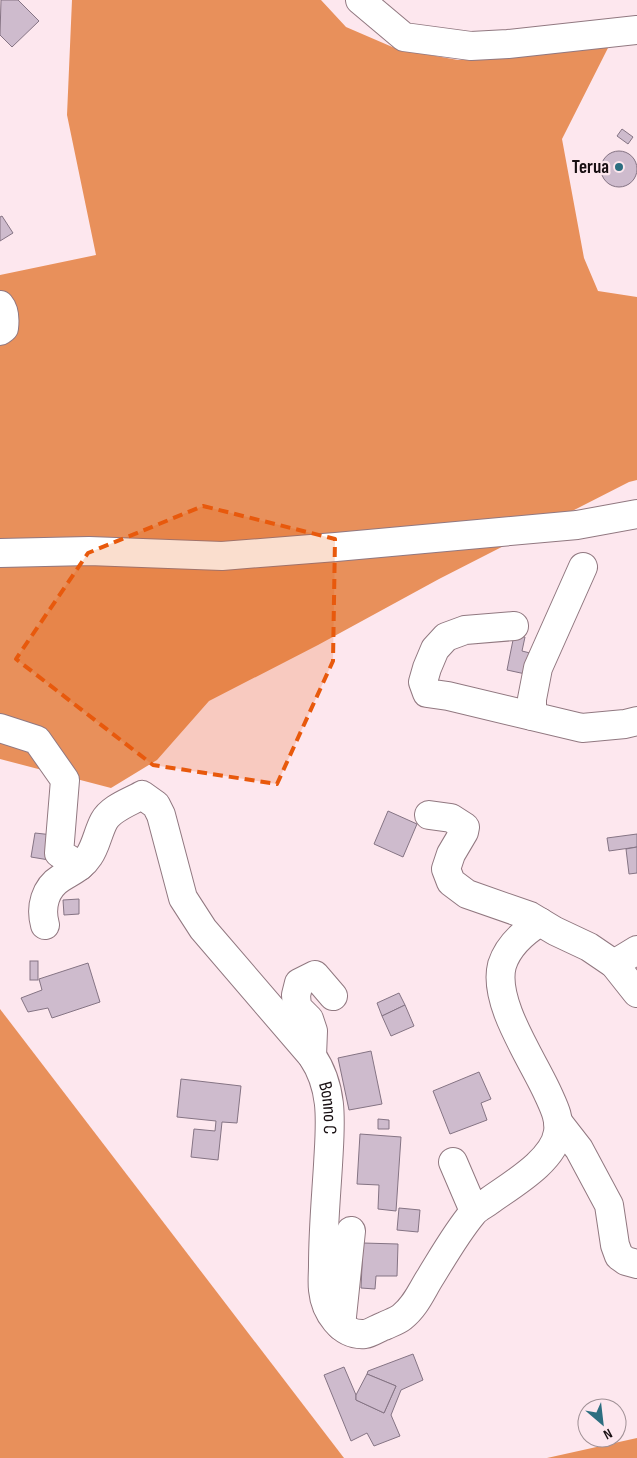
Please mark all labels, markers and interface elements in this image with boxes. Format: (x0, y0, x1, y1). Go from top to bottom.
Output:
place label: Terua (572, 156, 609, 179)
marker: Terua (613, 161, 625, 173)
street label: Bonno C (314, 1079, 341, 1135)
north arrow (577, 1398, 627, 1448)
text: N (601, 1425, 615, 1443)

